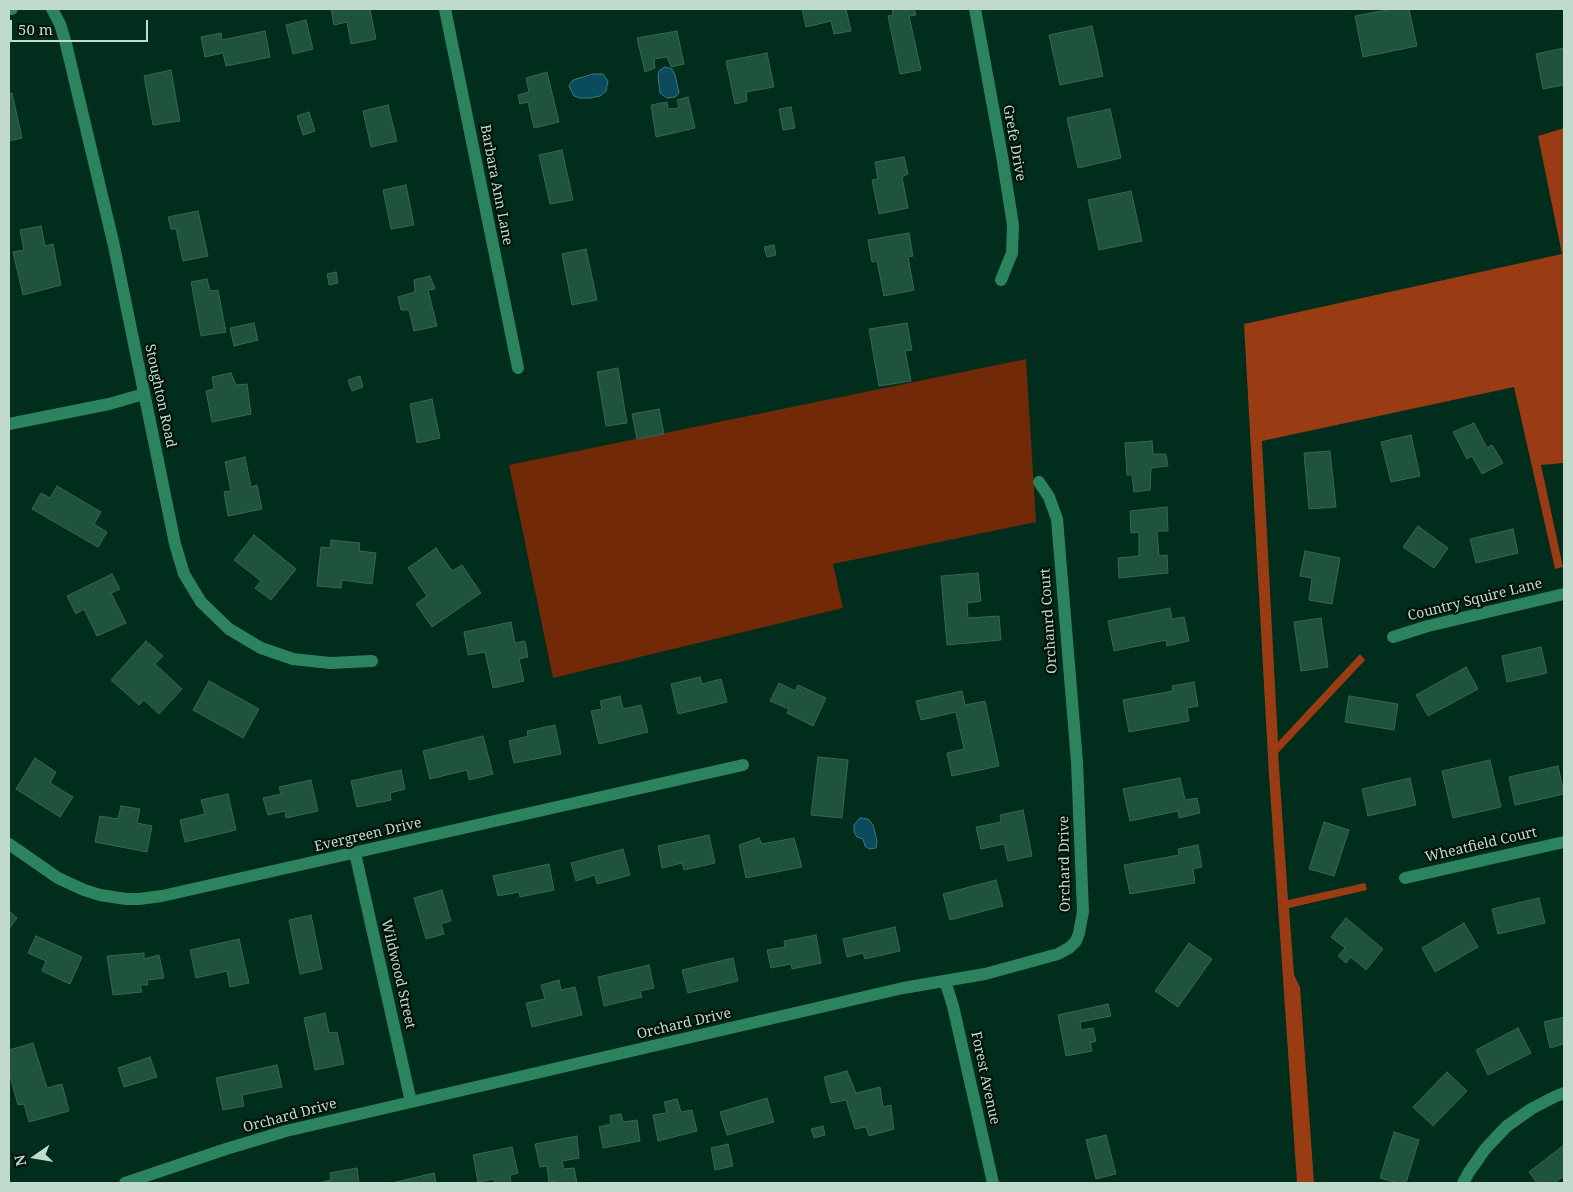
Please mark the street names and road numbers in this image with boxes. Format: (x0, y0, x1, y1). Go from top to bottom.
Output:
street label: Grefe Drive (999, 104, 1029, 182)
street label: Barbara Ann Lane (476, 123, 516, 247)
street label: Stoughton Road (141, 343, 179, 449)
street label: Orchanrd Court (1037, 568, 1061, 674)
street label: Country Squire Lane (1406, 575, 1544, 625)
street label: Evergreen Drive (313, 814, 423, 856)
street label: Orchard Drive (1056, 816, 1074, 912)
street label: Wheatfield Court (1423, 824, 1539, 866)
street label: Wildwood Street (377, 918, 419, 1030)
street label: Orchard Drive (635, 1005, 733, 1043)
street label: Forest Avenue (967, 1030, 1003, 1126)
street label: Orchard Drive (241, 1095, 339, 1137)

